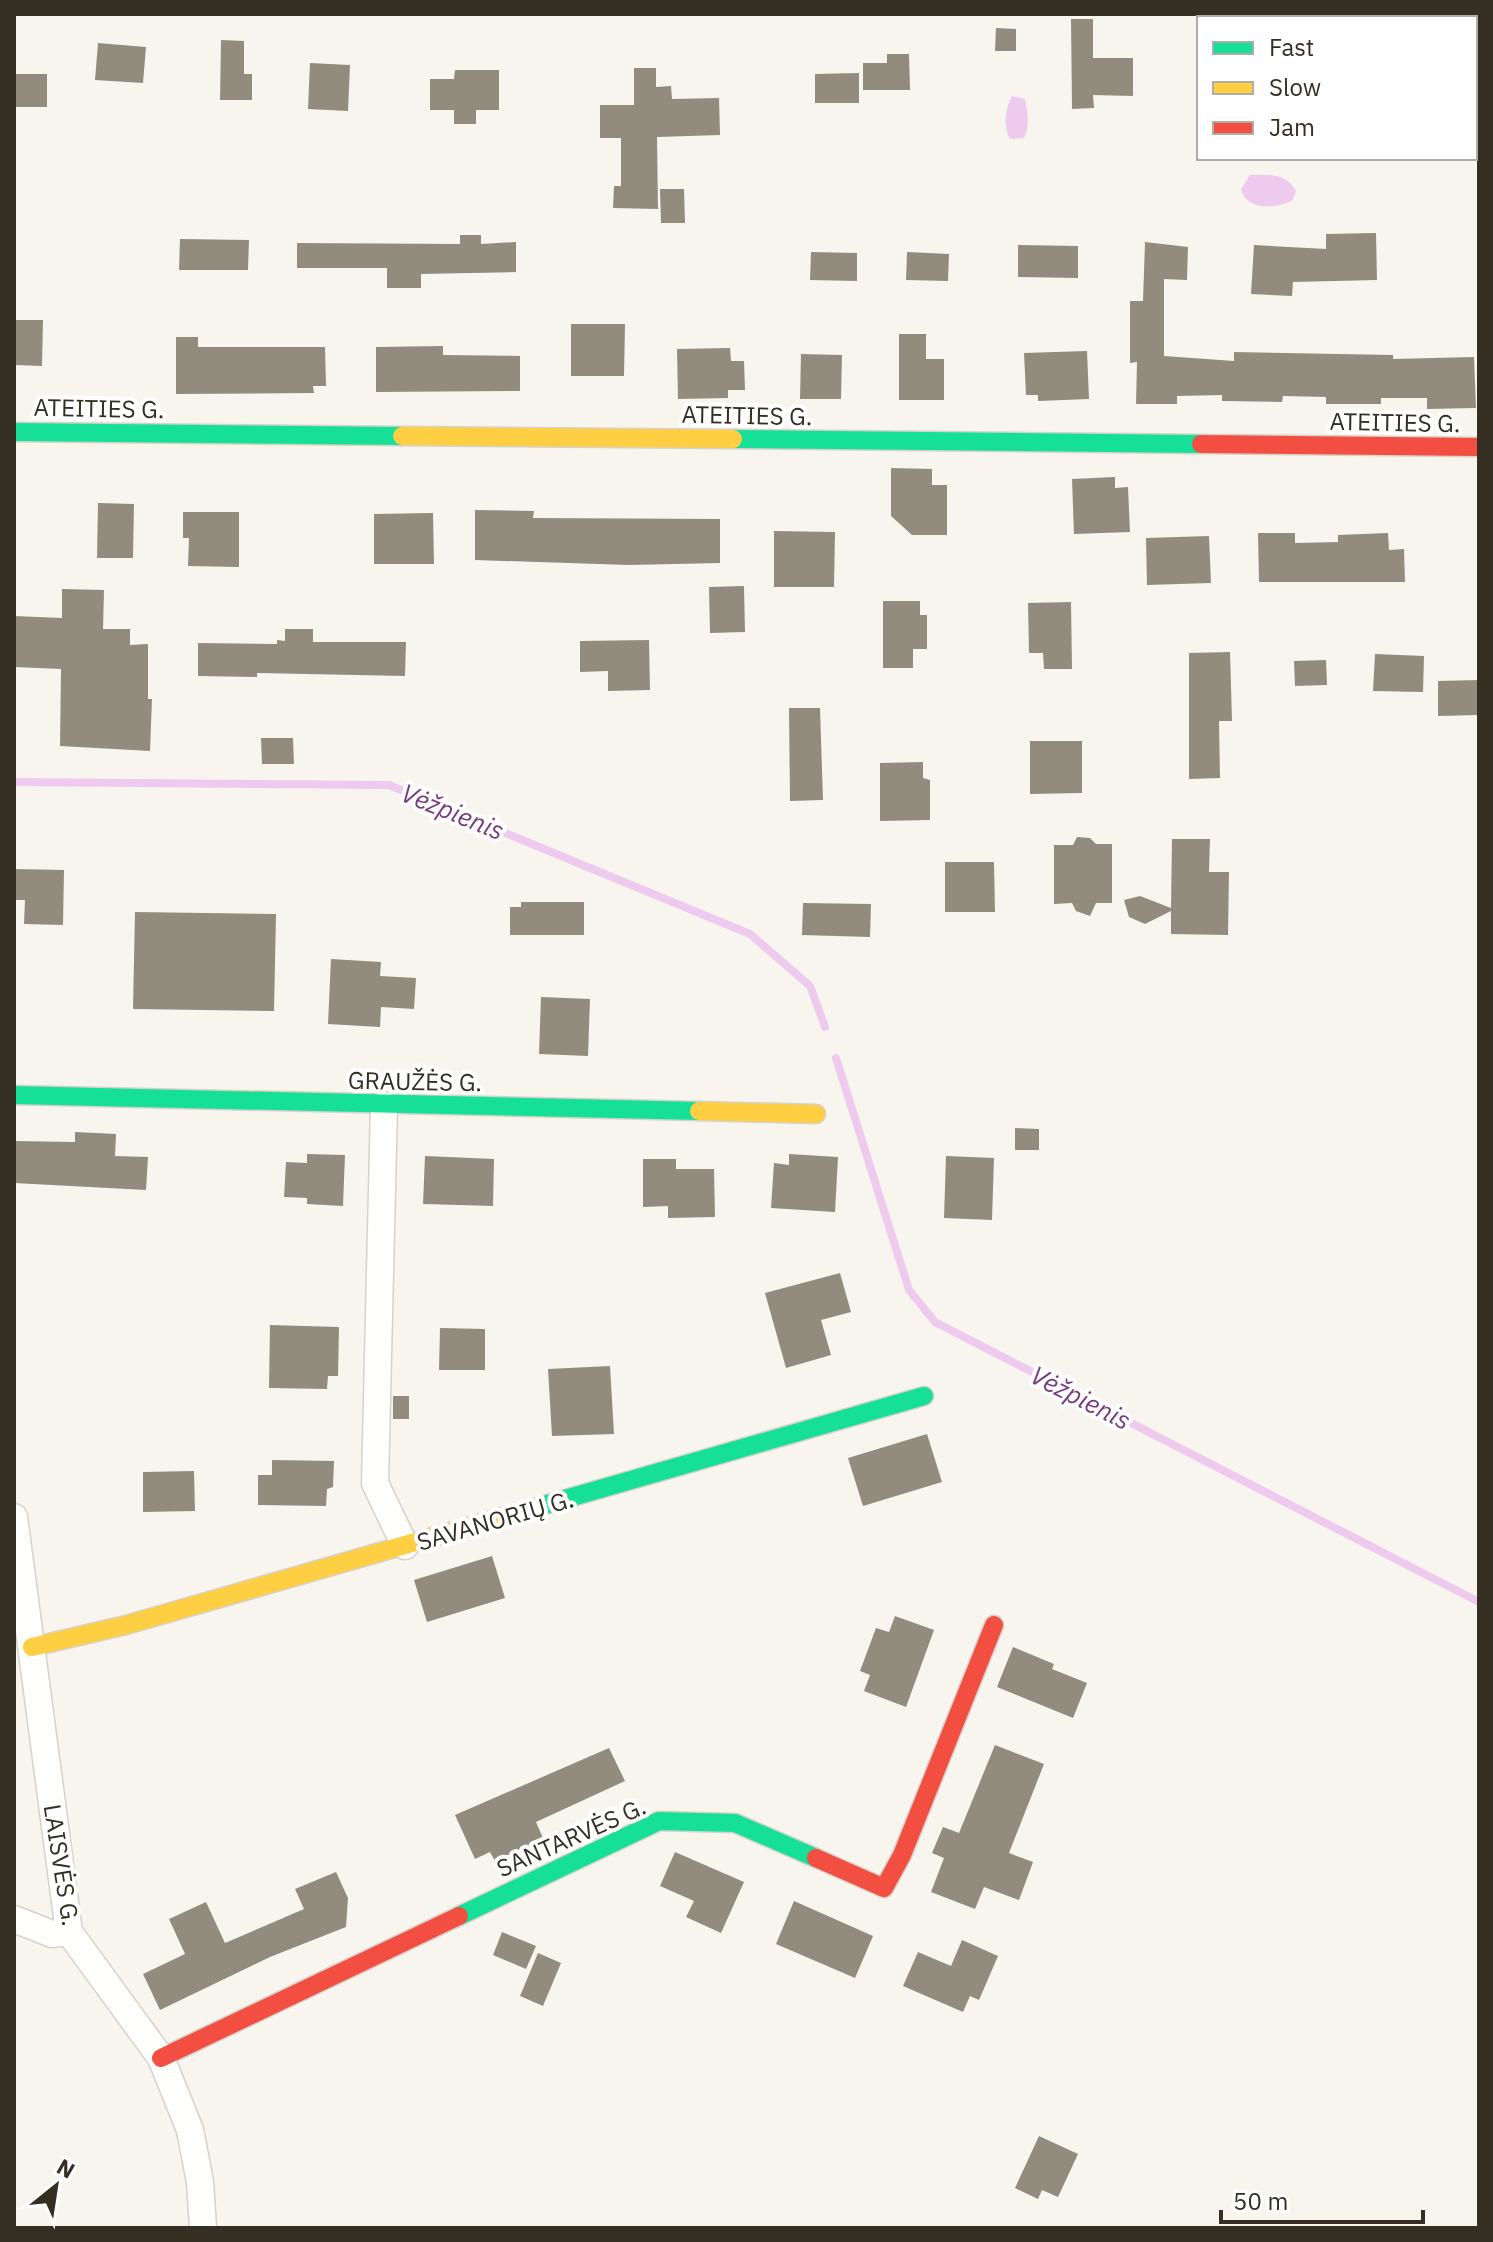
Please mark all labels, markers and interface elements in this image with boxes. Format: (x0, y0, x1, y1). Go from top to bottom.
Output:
legend (1197, 16, 1477, 160)
text: Fast (1269, 31, 1314, 63)
text: Slow (1269, 71, 1321, 103)
text: Jam (1269, 111, 1315, 143)
street label: ATEITIES G. (33, 391, 165, 425)
street label: ATEITIES G. (681, 398, 813, 432)
street label: ATEITIES G. (1329, 405, 1461, 439)
water label: Vėžpienis (396, 775, 510, 847)
street label: GRAUŽĖS G. (348, 1064, 482, 1098)
water label: Vėžpienis (1025, 1357, 1137, 1437)
street label: SAVANORIŲ G. (413, 1482, 577, 1558)
street label: SANTARVĖS G. (491, 1790, 651, 1884)
street label: LAISVĖS G. (37, 1802, 87, 1928)
north arrow (16, 2146, 96, 2226)
text: N (52, 2152, 80, 2185)
scale bar (1221, 2174, 1423, 2224)
text: 50 m (1233, 2185, 1288, 2217)

